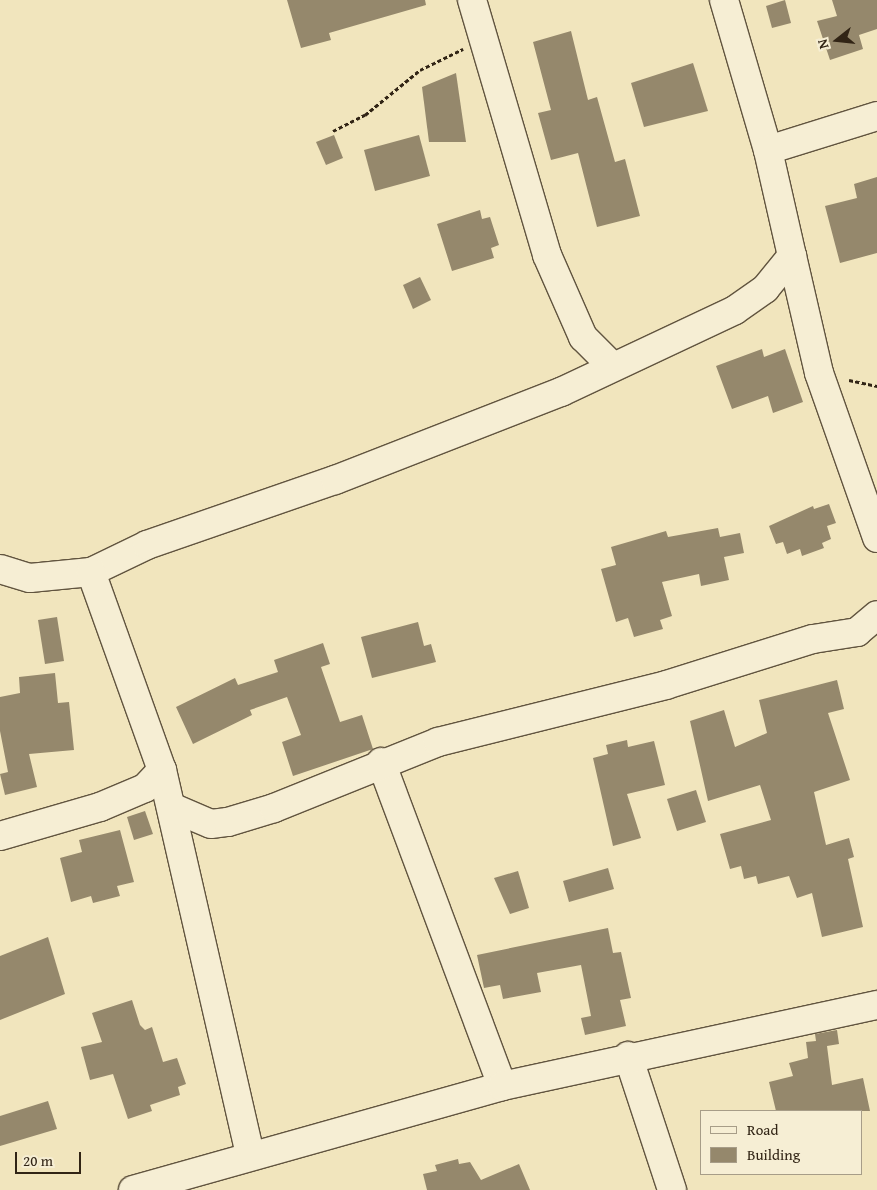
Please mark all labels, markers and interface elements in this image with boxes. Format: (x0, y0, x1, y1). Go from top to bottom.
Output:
north arrow (812, 15, 862, 65)
text: N (812, 37, 833, 51)
legend (700, 1110, 862, 1175)
text: Road (747, 1119, 778, 1140)
scale bar (18, 1142, 84, 1174)
text: Building (747, 1144, 800, 1165)
text: 20 m (23, 1150, 53, 1171)

